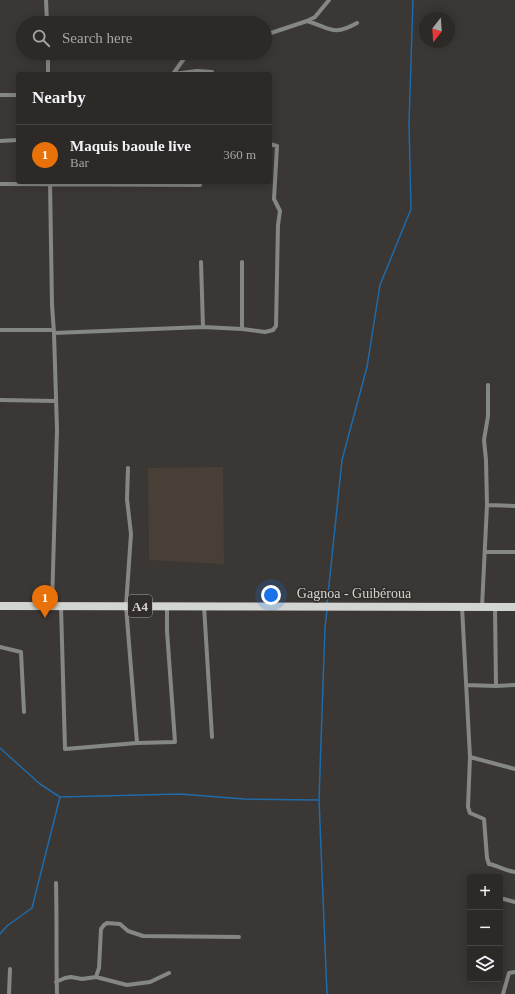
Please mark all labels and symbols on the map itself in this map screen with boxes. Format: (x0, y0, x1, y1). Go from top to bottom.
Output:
north arrow (419, 12, 455, 48)
pin: 1 (32, 585, 58, 618)
your location (261, 585, 281, 605)
street label: Gagnoa - Guibéroua (297, 586, 412, 601)
road number: A4 (128, 595, 152, 617)

